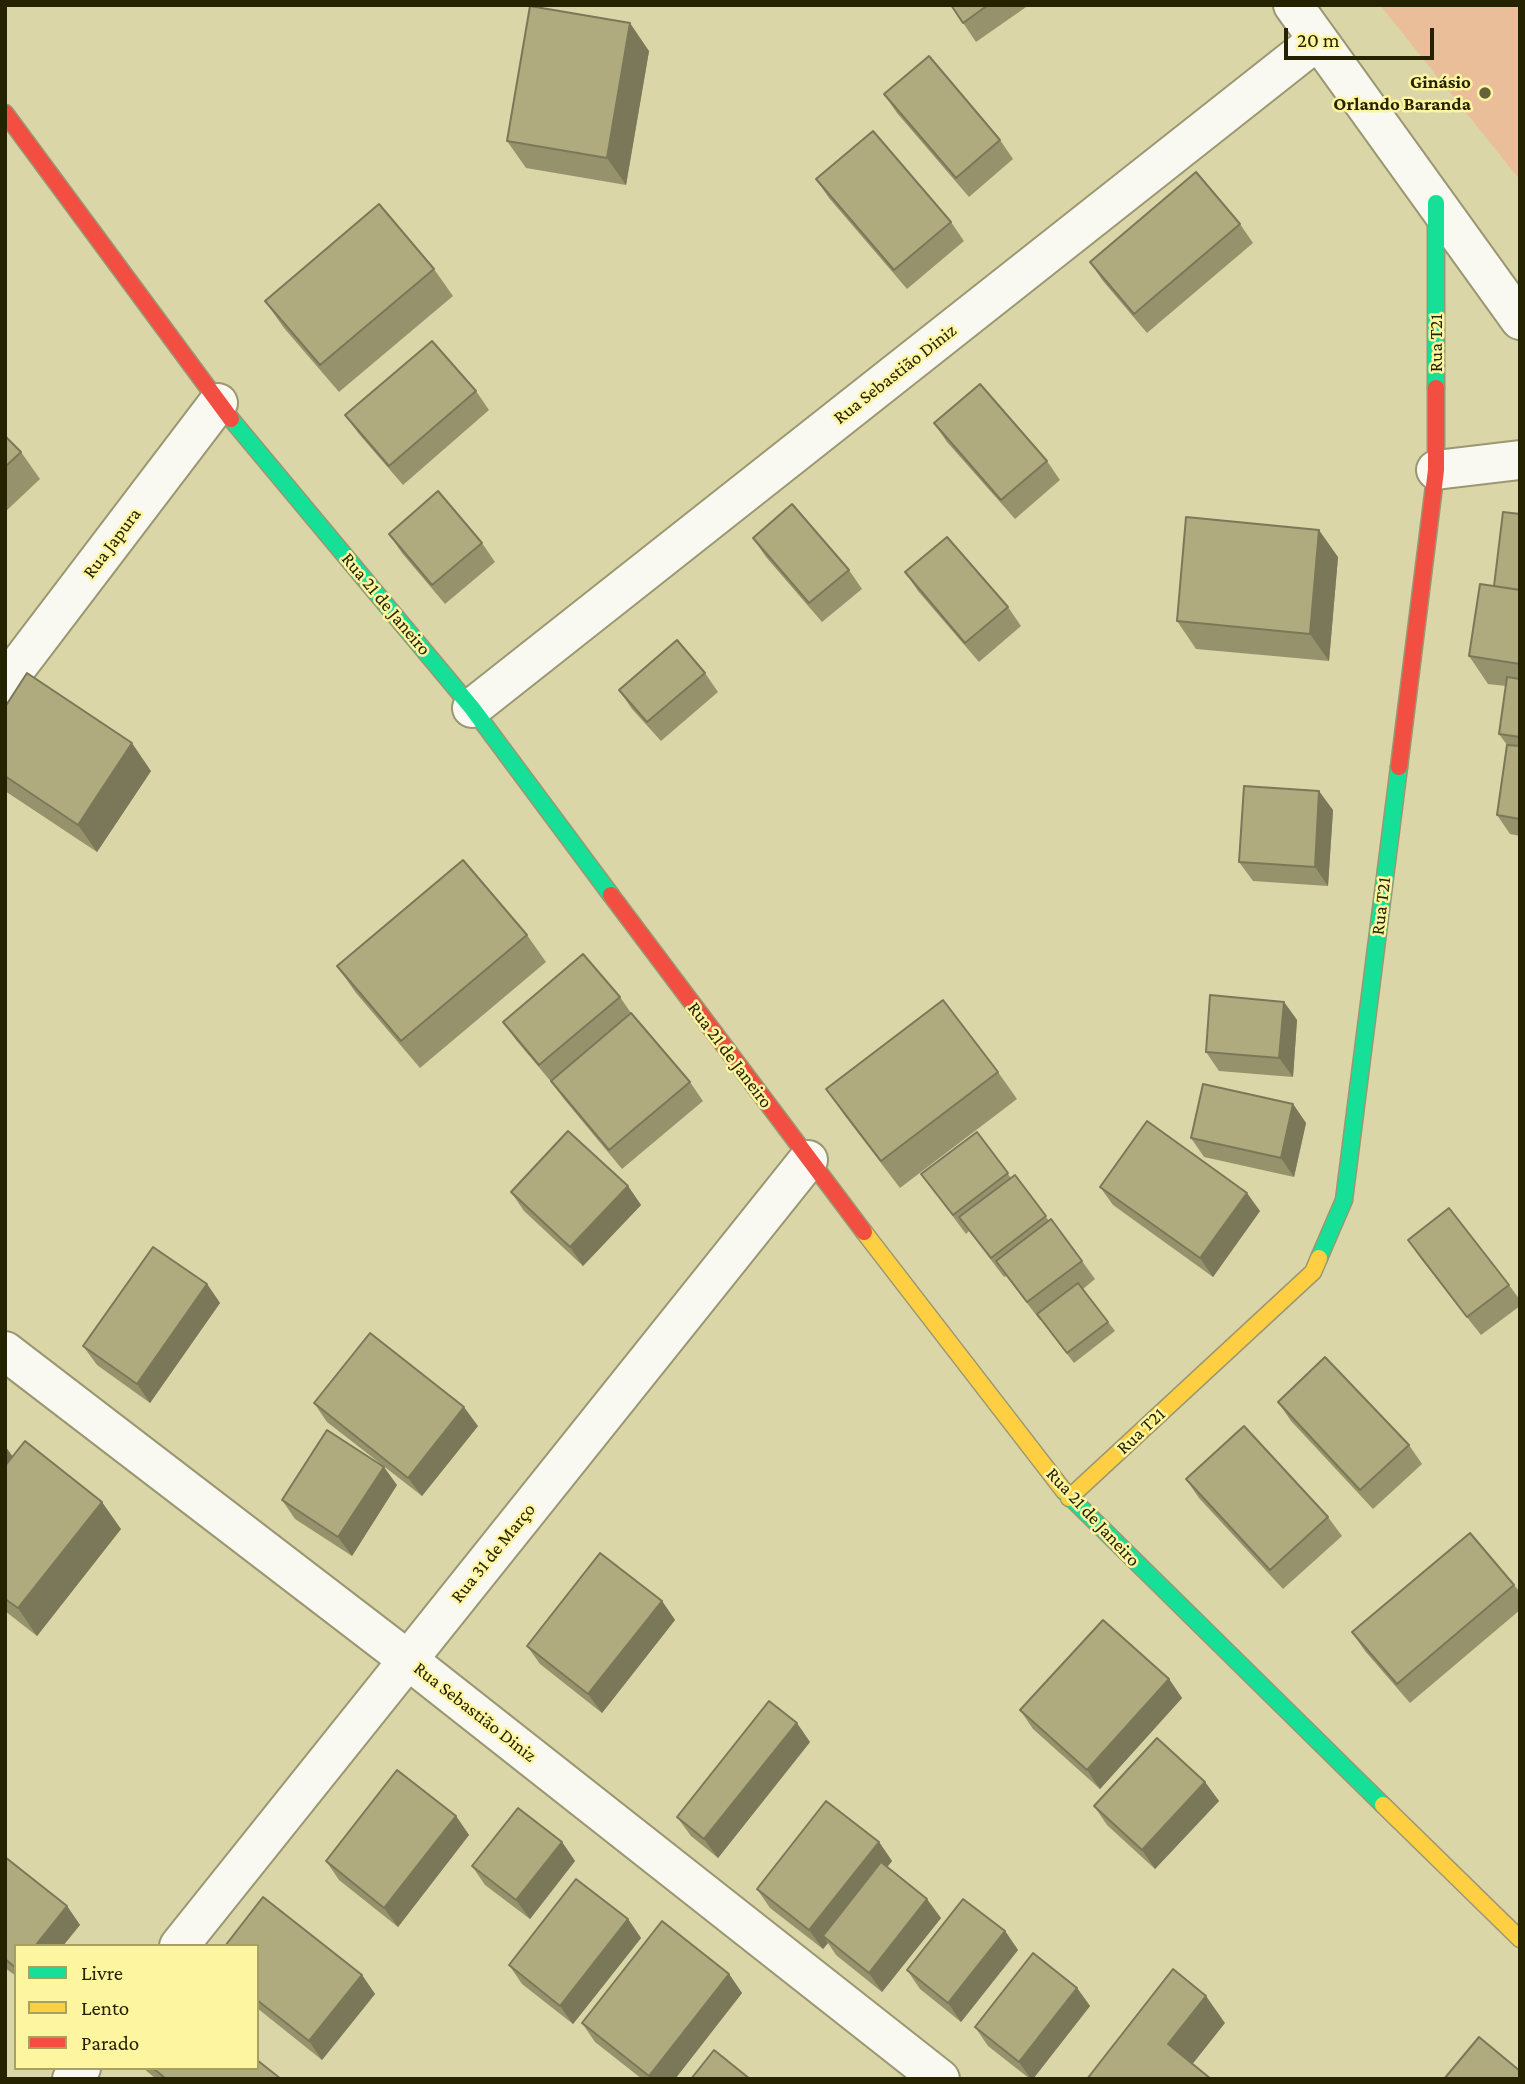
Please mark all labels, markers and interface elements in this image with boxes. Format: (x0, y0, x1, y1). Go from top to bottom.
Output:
scale bar (1287, 14, 1438, 58)
text: 20 m (1297, 28, 1340, 52)
place label: Ginásio Orlando Baranda (1333, 71, 1471, 115)
marker: Ginásio Orlando Baranda (1477, 85, 1493, 101)
street label: Rua T21 (1425, 314, 1447, 372)
street label: Rua Sebastião Diniz (829, 319, 961, 429)
street label: Rua Japura (78, 503, 146, 583)
street label: Rua 21 de Janeiro (336, 548, 436, 660)
street label: Rua T21 (1366, 876, 1396, 936)
street label: Rua 21 de Janeiro (683, 997, 777, 1113)
street label: Rua T21 (1112, 1403, 1170, 1459)
street label: Rua 21 de Janeiro (1041, 1463, 1145, 1571)
street label: Rua 31 de Março (446, 1499, 540, 1607)
street label: Rua Sebastião Diniz (409, 1657, 541, 1767)
legend (14, 1944, 259, 2070)
text: Livre (81, 1961, 123, 1985)
text: Lento (81, 1996, 129, 2020)
text: Parado (81, 2031, 139, 2055)

